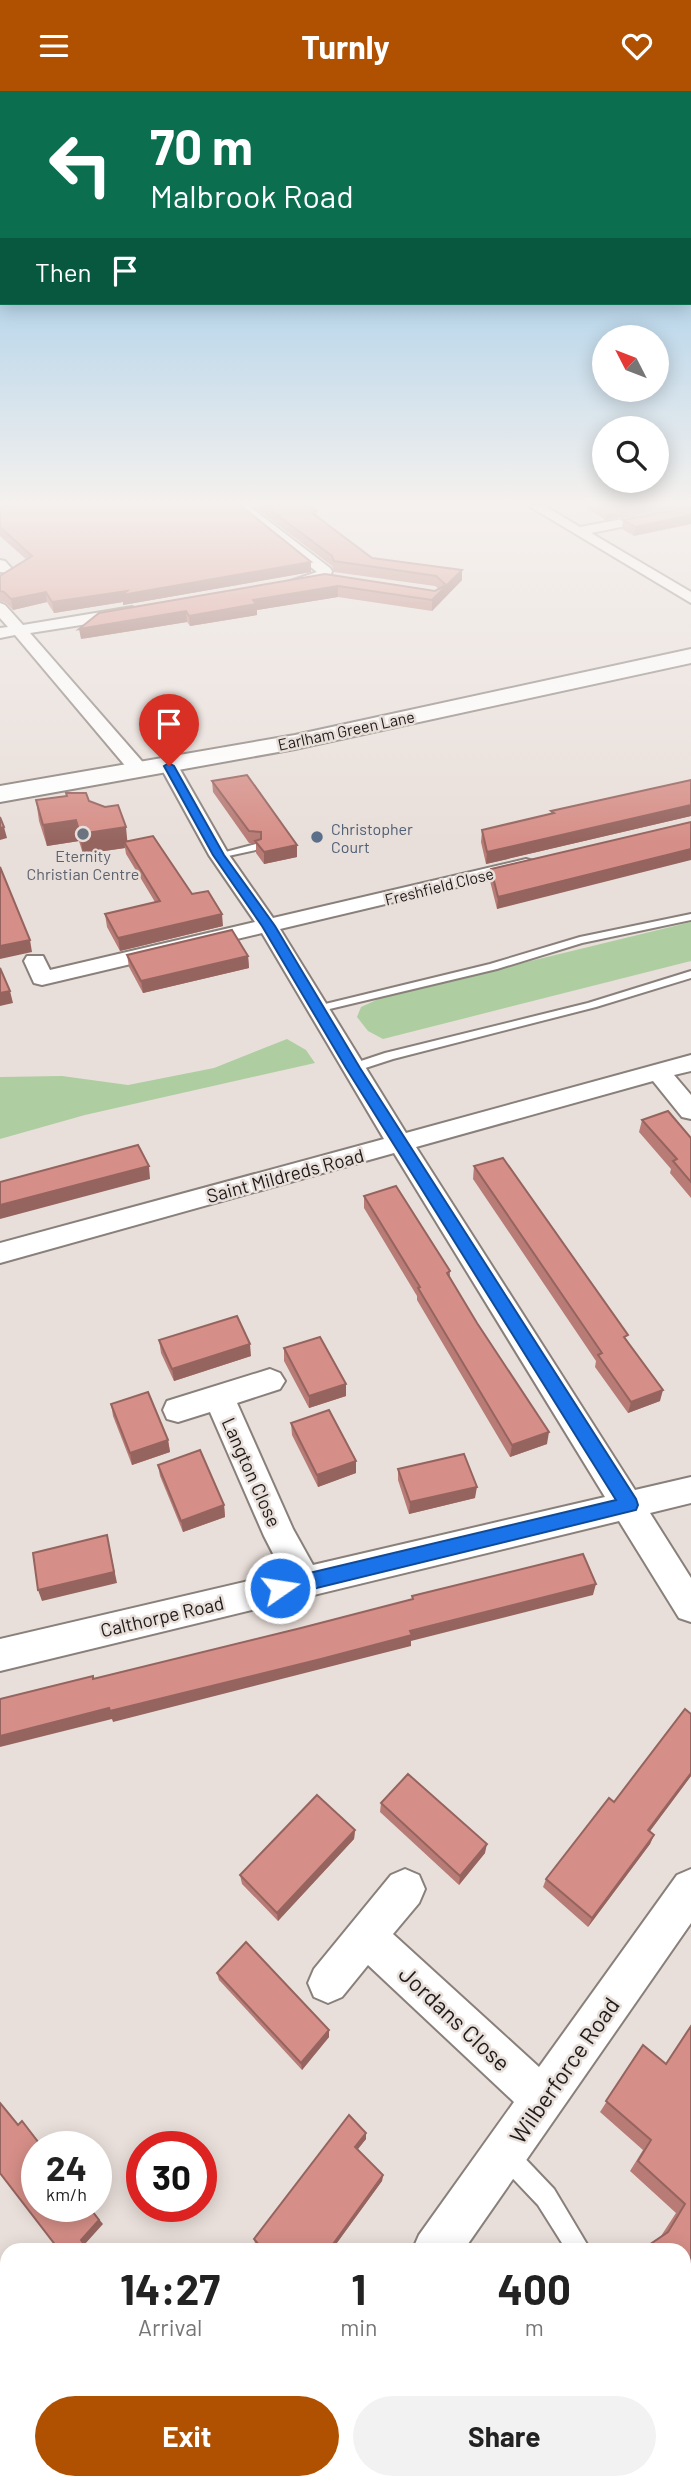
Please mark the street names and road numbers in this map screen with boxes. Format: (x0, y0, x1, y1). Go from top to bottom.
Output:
street label: Earlham Green Lane (276, 706, 416, 754)
street label: Freshfield Close (383, 863, 495, 909)
street label: Saint Mildreds Road (204, 1143, 366, 1207)
street label: Langton Close (218, 1414, 286, 1530)
street label: Calthorpe Road (98, 1591, 226, 1641)
street label: Jordans Close (394, 1959, 516, 2077)
street label: Wilberforce Road (503, 1991, 625, 2149)

